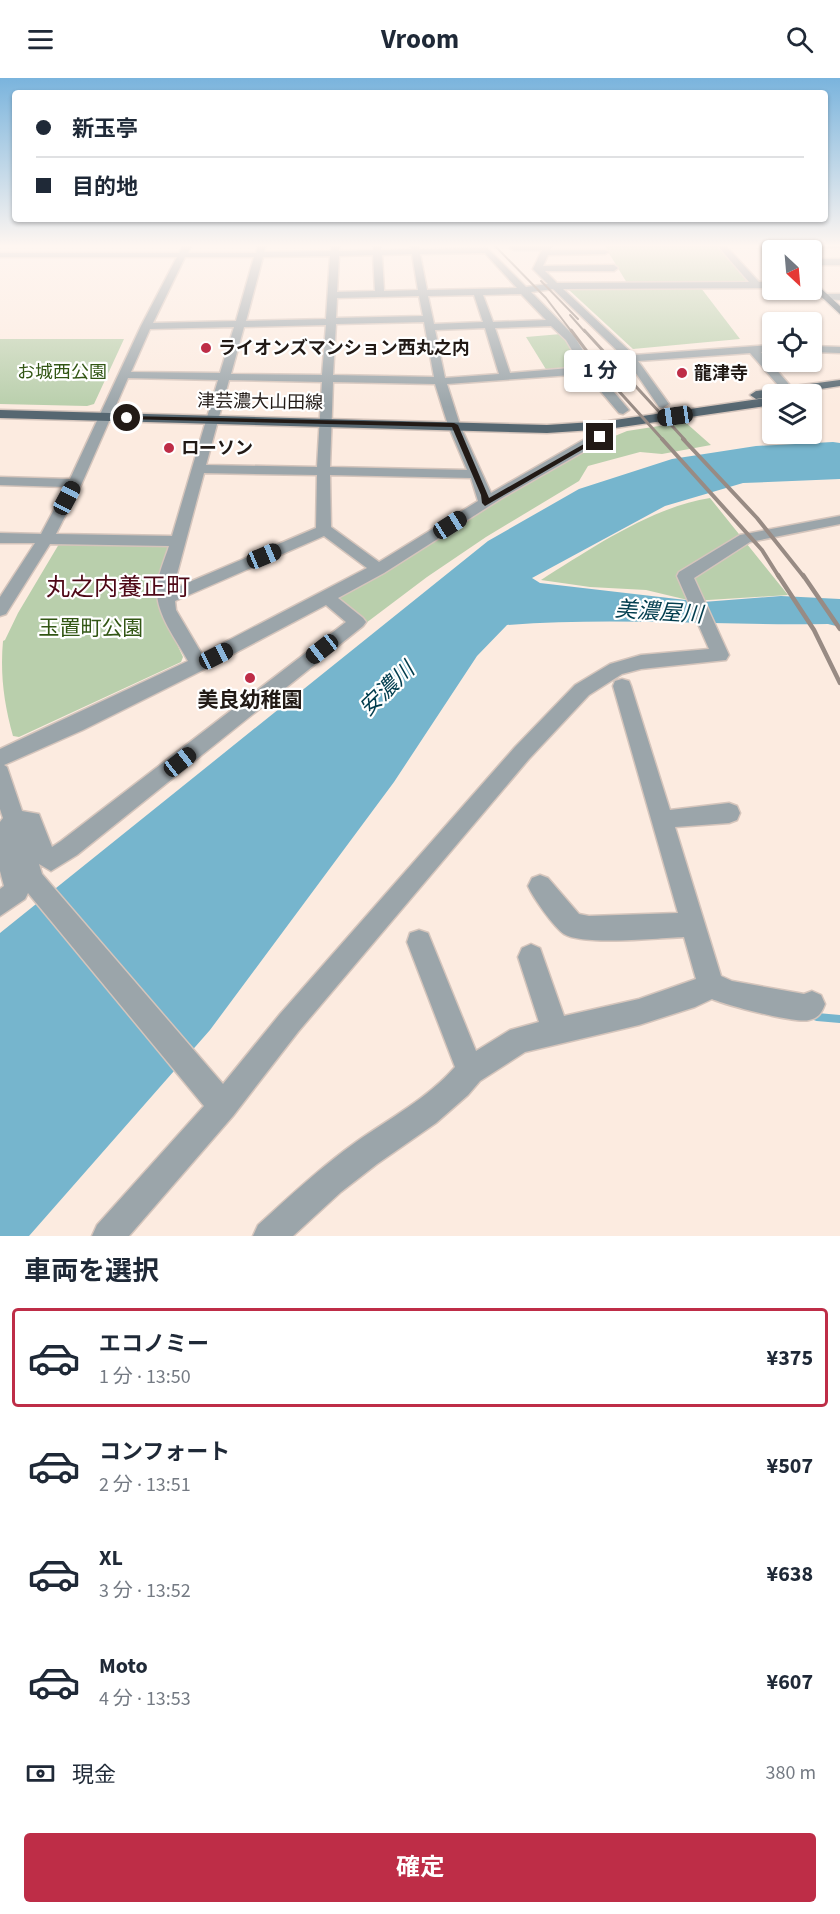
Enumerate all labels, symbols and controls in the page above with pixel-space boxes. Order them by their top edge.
text: Vroom [381,20,459,59]
icon: menu [24,23,57,56]
icon: search [783,23,816,56]
text: 新玉亭 [72,113,138,145]
text: 目的地 [72,171,138,203]
north arrow [762,240,822,300]
map controls [762,240,822,444]
button: locate [762,312,822,372]
place label: ライオンズマンション西丸之内 [218,336,470,361]
marker: ライオンズマンション西丸之内 [199,341,213,355]
callout: 1 分 [564,350,636,392]
text: 1 分 [583,357,617,385]
park label: お城西公園 [17,360,107,385]
place label: 龍津寺 [694,361,748,386]
marker: 龍津寺 [675,366,689,380]
button: layers [762,384,822,444]
street label: 津芸濃大山田線 [197,388,323,416]
route start [113,404,140,431]
car [656,405,694,427]
route end [586,423,613,450]
place label: ローソン [181,436,253,461]
marker: ローソン [162,441,176,455]
car [51,478,83,518]
car [430,508,470,542]
car [244,541,284,571]
district label: 丸之内養正町 [46,570,190,605]
water label: 美濃屋川 [614,593,706,631]
park label: 玉置町公園 [39,613,144,643]
car [302,631,342,667]
car [196,640,236,672]
water label: 安濃川 [352,653,423,723]
marker: 美良幼稚園 [243,671,257,685]
place label: 美良幼稚園 [198,685,303,715]
car [160,744,200,780]
text: 車両を選択 [24,1252,159,1291]
text: エコノミー [99,1328,209,1360]
icon: car [27,1331,81,1385]
text: ¥375 [767,1342,813,1374]
text: 1 分 · 13:50 [99,1363,191,1391]
text: コンフォート [99,1436,230,1468]
icon: car [27,1439,81,1493]
text: ¥507 [767,1450,813,1482]
text: 2 分 · 13:51 [99,1471,191,1499]
text: XL [99,1542,123,1574]
icon: car [27,1547,81,1601]
text: ¥638 [767,1558,813,1590]
text: 3 分 · 13:52 [99,1577,191,1605]
text: Moto [99,1650,148,1682]
icon: car [27,1655,81,1709]
text: ¥607 [767,1666,813,1698]
text: 4 分 · 13:53 [99,1685,191,1713]
icon: cash [24,1757,57,1790]
text: 現金 [72,1759,116,1791]
text: 380 m [766,1759,816,1787]
button: 確定 [24,1833,816,1902]

